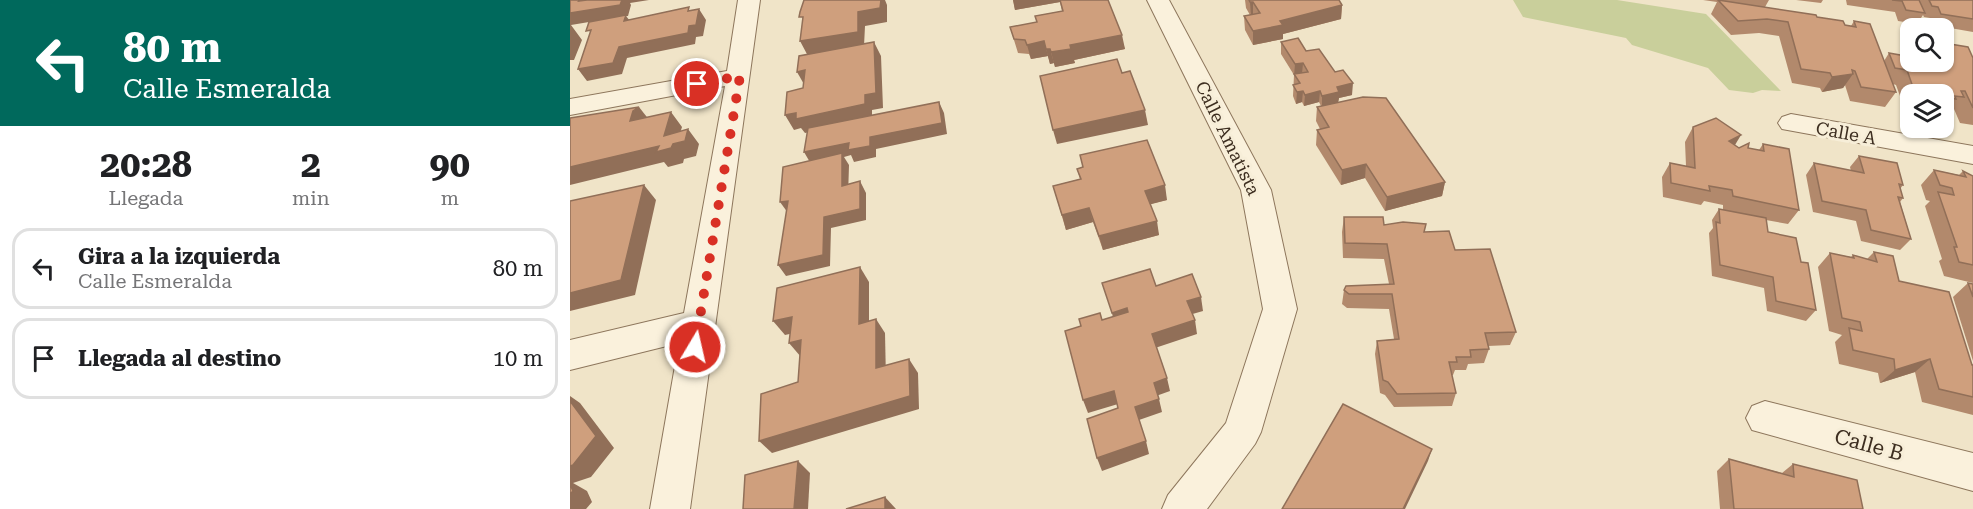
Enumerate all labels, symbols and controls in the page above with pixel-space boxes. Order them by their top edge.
map controls [1900,18,1954,138]
button: search [1900,18,1954,72]
text: 80 m [123,23,221,72]
icon: left [24,24,102,102]
pin [671,58,722,109]
icon: arrive [680,67,713,100]
text: Calle Esmeralda [123,73,331,105]
street label: Calle Amatista [1191,78,1265,199]
button: layers [1900,84,1954,138]
street label: Calle A [1814,117,1878,149]
text: 20:28 [100,144,192,186]
text: 2 [301,144,321,186]
text: 90 [430,144,470,186]
text: Llegada [109,186,183,210]
text: min [292,186,330,210]
text: m [441,186,459,210]
text: Gira a la izquierda [78,244,280,269]
icon: left [27,252,60,285]
text: 80 m [493,256,543,281]
text: Calle Esmeralda [78,269,232,293]
position arrow [663,315,727,379]
icon: arrive [27,342,60,375]
text: Llegada al destino [78,346,281,371]
text: 10 m [493,346,543,371]
street label: Calle B [1832,424,1906,466]

